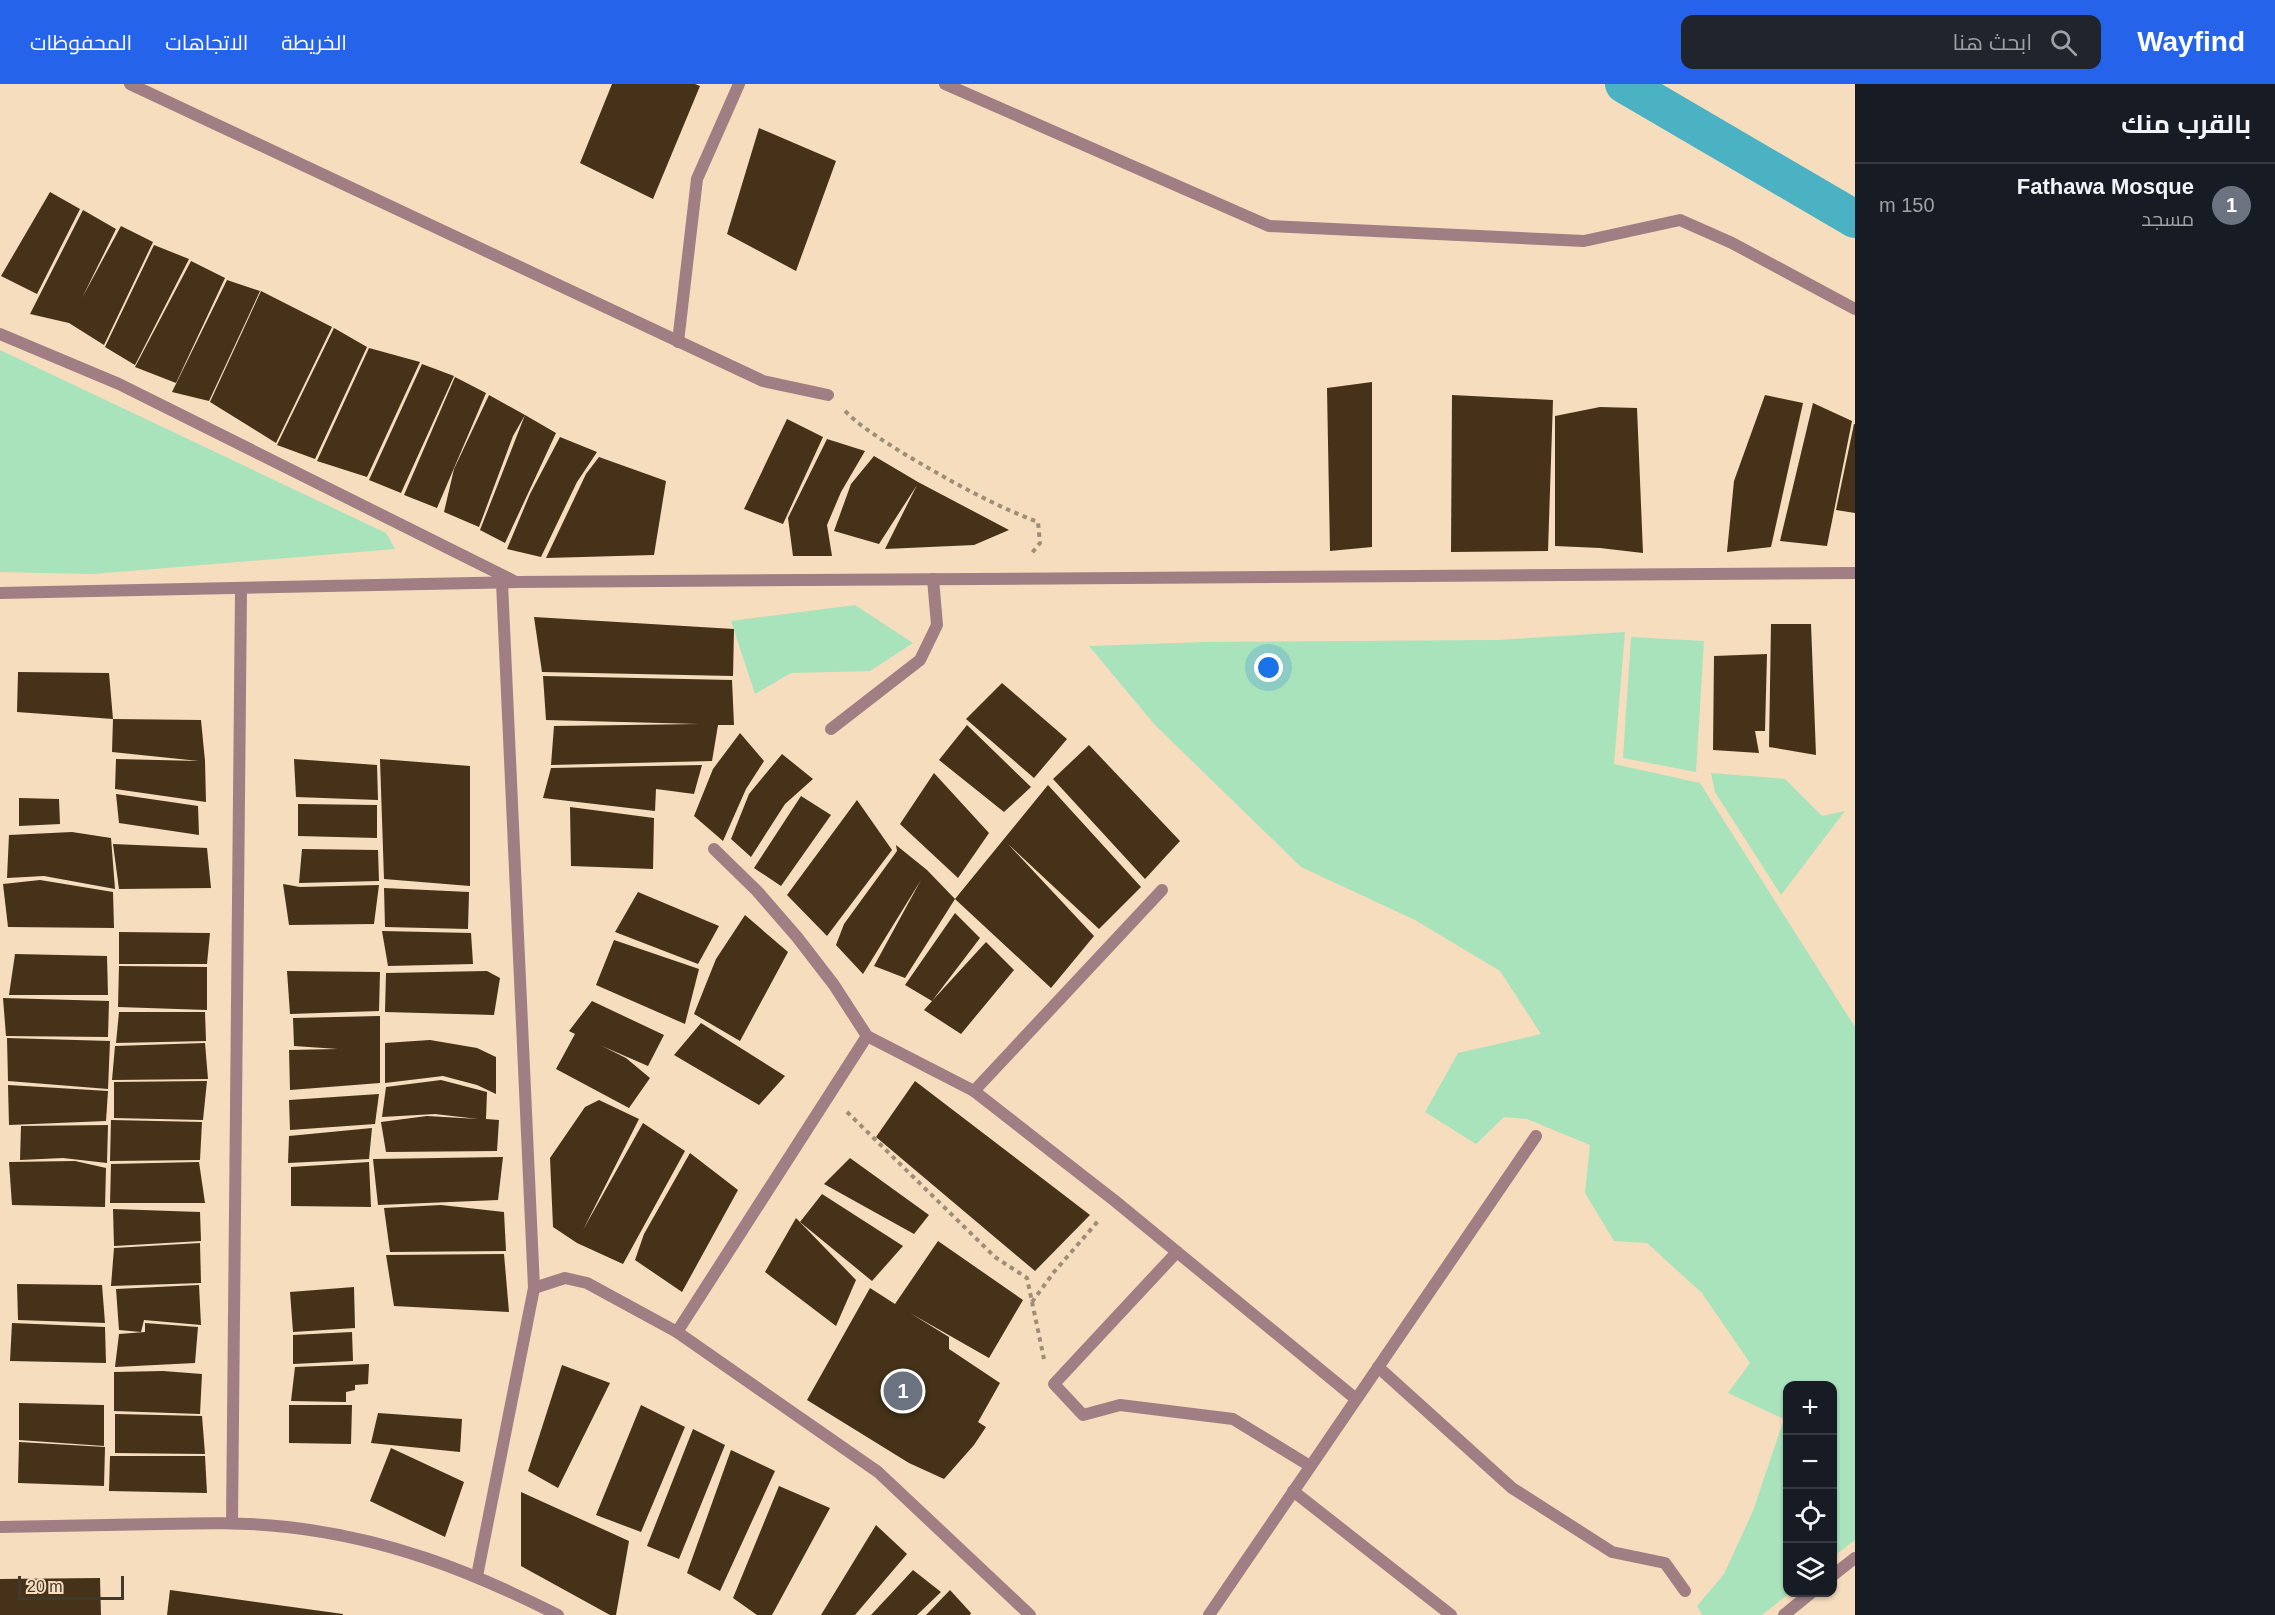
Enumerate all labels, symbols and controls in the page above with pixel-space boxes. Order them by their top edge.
search box [1681,15,2101,69]
icon: search [2047,26,2080,59]
text: Wayfind [2137,26,2245,57]
text: ابحث هنا [1953,30,2032,55]
text: المحفوظات [30,31,132,54]
text: الاتجاهات [165,31,248,54]
text: الخريطة [281,31,347,54]
text: بالقرب منك [2121,109,2251,139]
text: Fathawa Mosque [2017,174,2194,199]
text: 150 m [1879,194,1935,216]
text: 1 [2226,194,2237,216]
text: مسجد [2141,208,2194,230]
your location [1254,653,1283,682]
pin: 1 [884,1368,922,1414]
map controls [1783,1381,1837,1597]
button: + [1783,1381,1837,1435]
button: − [1783,1435,1837,1489]
button: locate [1783,1489,1837,1543]
button: layers [1783,1543,1837,1597]
scale bar [18,1573,124,1600]
text: 20 m [27,1578,63,1595]

